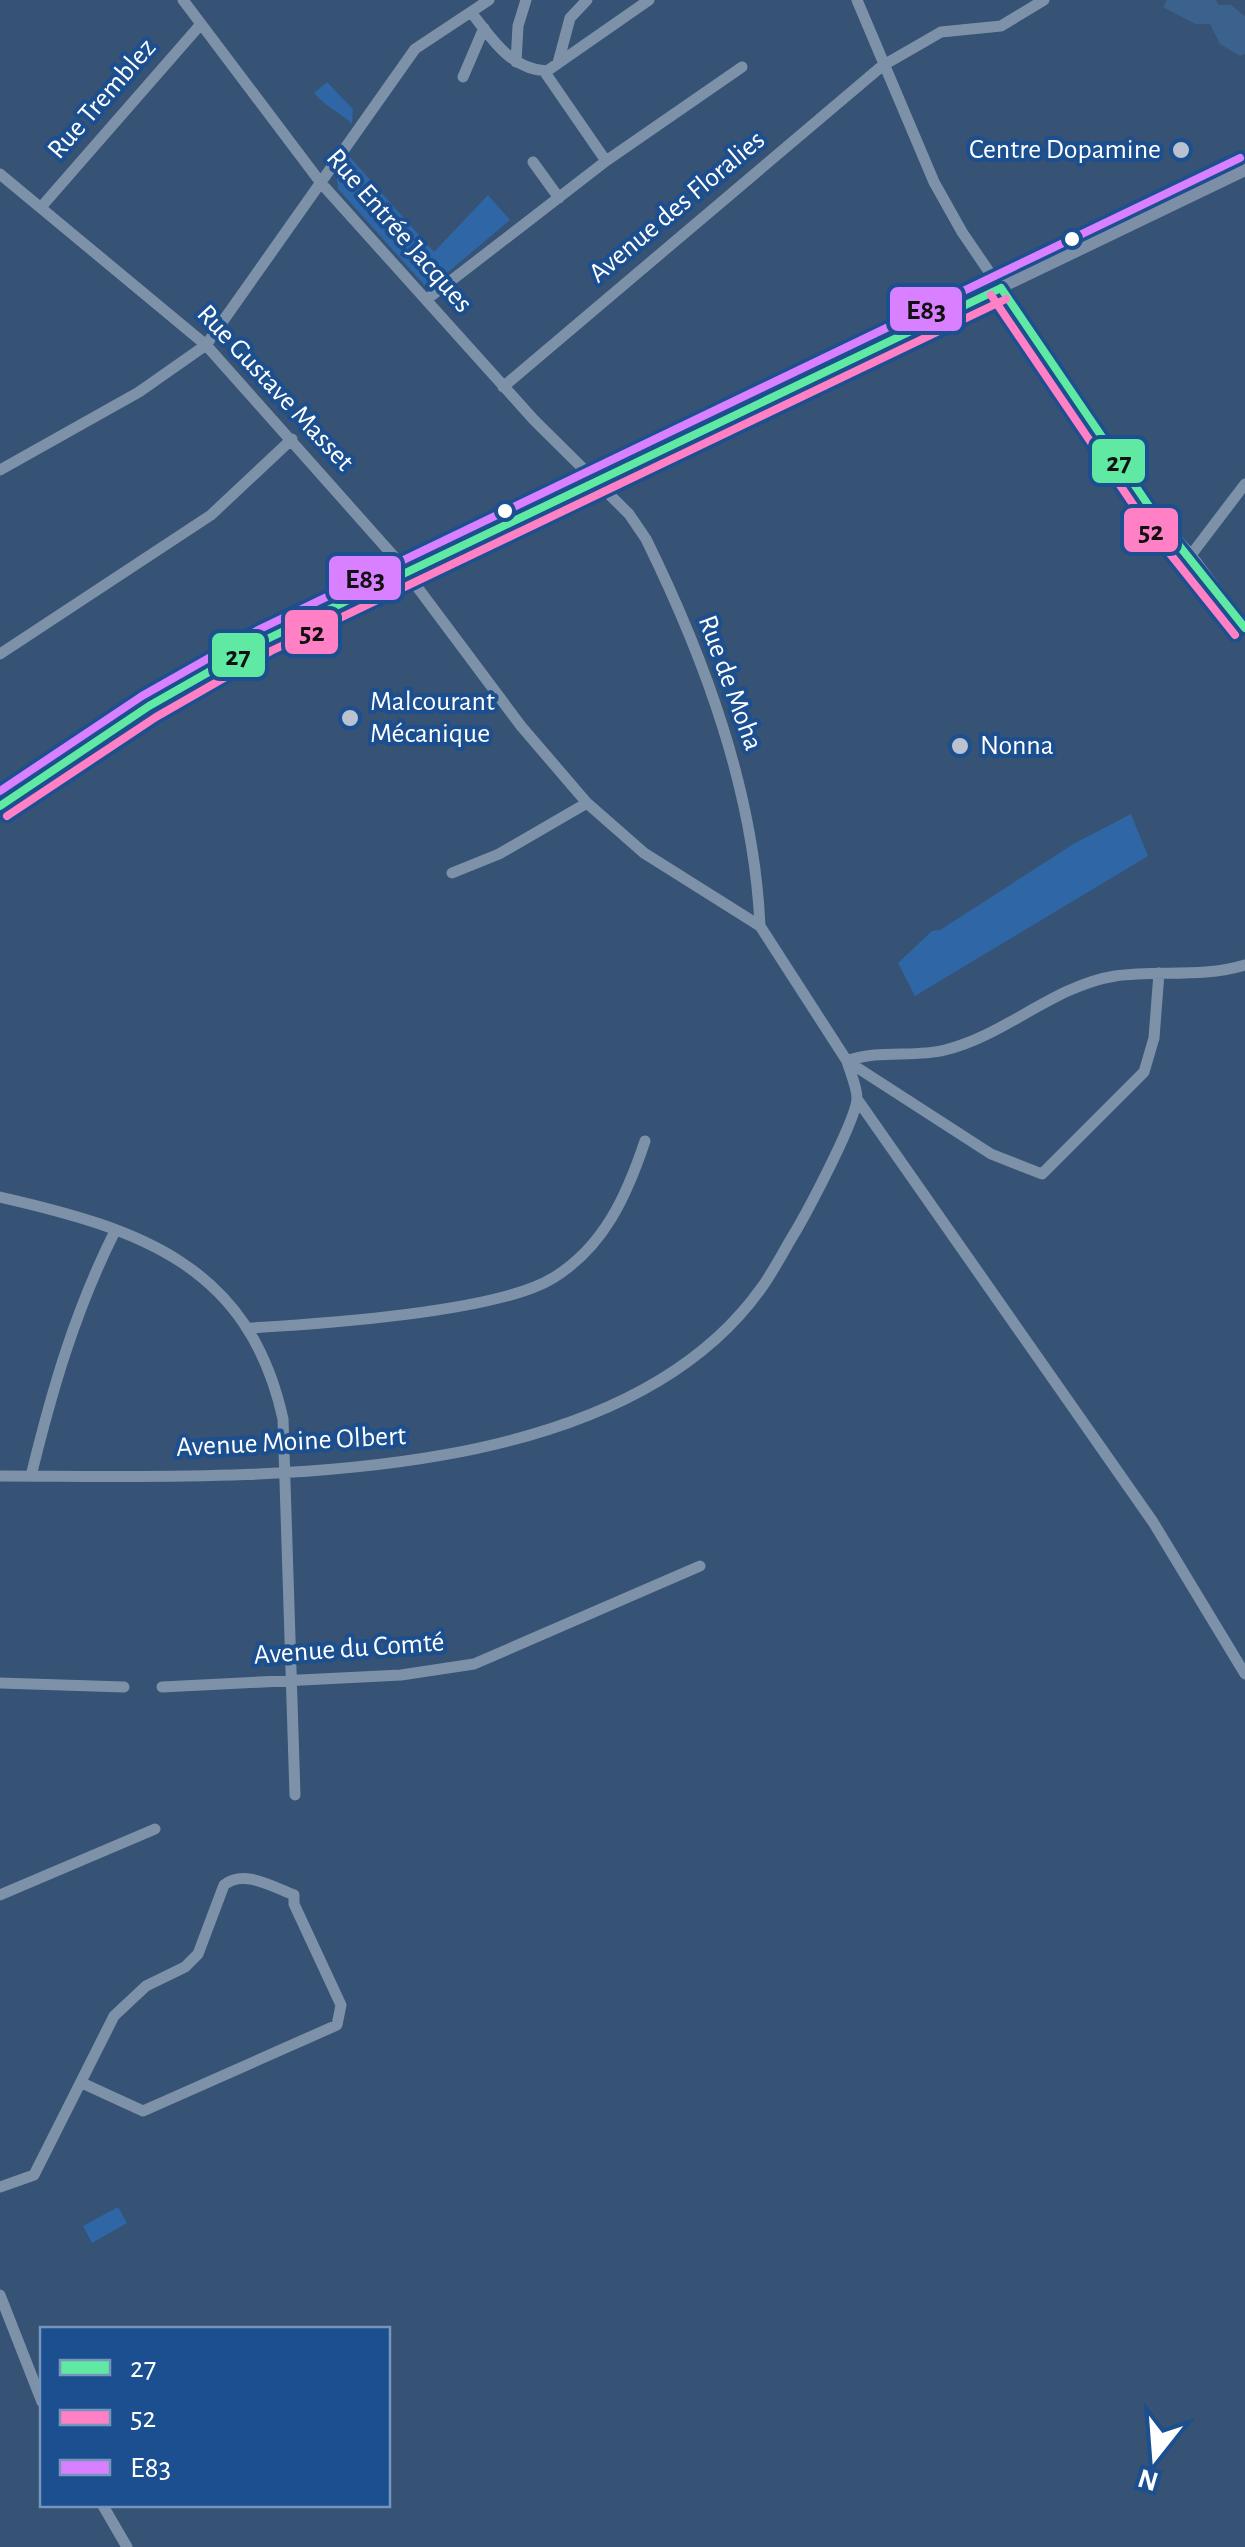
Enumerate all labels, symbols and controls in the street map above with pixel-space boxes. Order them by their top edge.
street label: Rue Tremblez [43,34,161,164]
street label: Avenue des Floralies [584,126,770,288]
place label: Centre Dopamine [969,136,1161,164]
marker: Centre Dopamine [1170,139,1192,161]
street label: Rue Entrée Jacques [321,144,477,318]
unlabelled marker [1062,229,1082,249]
line badge: E83 [888,285,964,333]
text: E83 [906,297,946,325]
street label: Rue Gustave Masset [191,300,359,476]
line badge: 27 [1090,437,1147,485]
text: 27 [1106,449,1132,477]
unlabelled marker [495,501,515,521]
line badge: 52 [1122,506,1180,554]
text: 52 [1138,518,1164,546]
line badge: E83 [327,554,403,602]
text: E83 [345,566,385,594]
line badge: 52 [283,608,340,656]
street label: Rue de Moha [693,612,767,754]
text: 52 [299,619,325,647]
line badge: 27 [210,631,267,679]
text: 27 [225,643,251,671]
place label: Malcourant Mécanique [370,688,495,748]
marker: Malcourant Mécanique [339,707,361,729]
place label: Nonna [980,732,1054,760]
marker: Nonna [949,735,971,757]
street label: Avenue Moine Olbert [175,1422,407,1462]
street label: Avenue du Comté [253,1628,445,1670]
legend [40,2327,390,2507]
text: 27 [130,2353,156,2383]
text: 52 [130,2403,156,2433]
north arrow [1105,2407,1205,2507]
text: E83 [130,2453,171,2483]
text: N [1135,2463,1162,2495]

